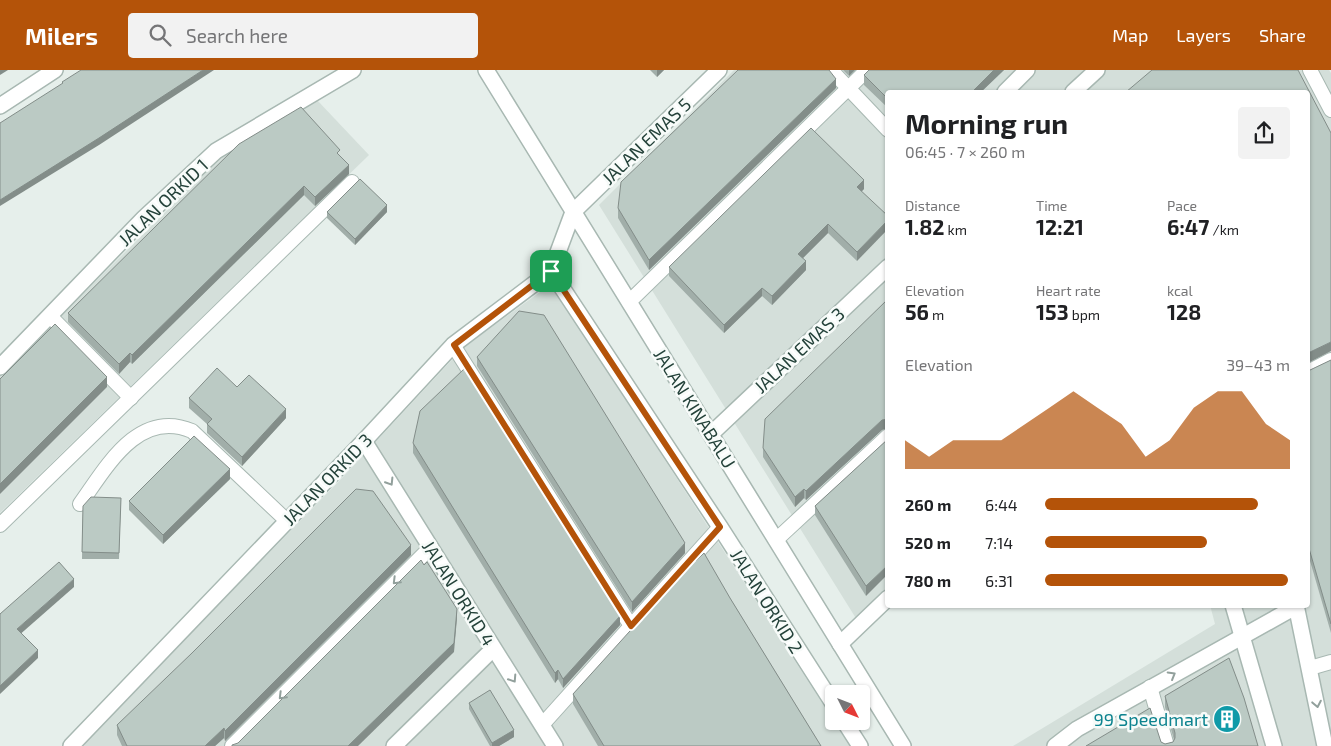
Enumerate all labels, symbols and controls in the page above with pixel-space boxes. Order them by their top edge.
search box [128,13,478,58]
text: Milers [25,21,98,50]
icon: search [146,21,174,49]
text: Search here [186,24,288,47]
text: Map [1112,24,1148,46]
text: Layers [1176,24,1231,46]
text: Share [1259,24,1306,46]
street label: JALAN EMAS 5 [597,93,695,189]
text: Morning run [905,106,1068,140]
button: share [1238,107,1290,159]
text: 06:45 · 7 × 260 m [905,142,1025,161]
street label: JALAN ORKID 1 [114,154,212,250]
text: Distance [905,197,960,214]
text: Time [1036,197,1067,214]
text: Pace [1167,197,1197,214]
text: 1.82 [905,214,944,239]
text: 12:21 [1036,214,1084,239]
text: 6:47 [1167,214,1209,239]
text: km [944,221,967,238]
text: /km [1209,221,1239,238]
pin [530,250,572,292]
icon: arrive [537,257,565,285]
text: Elevation [905,282,964,299]
text: Heart rate [1036,282,1101,299]
text: kcal [1167,282,1193,299]
text: 56 [905,299,929,324]
text: 153 [1036,299,1069,324]
text: 128 [1167,299,1201,324]
street label: JALAN EMAS 3 [749,303,849,397]
text: m [929,306,944,323]
text: bpm [1069,306,1100,323]
street label: JALAN KINABALU [649,344,741,472]
text: Elevation [905,355,973,374]
text: 39–43 m [1226,355,1290,374]
street label: JALAN ORKID 3 [278,429,376,529]
one-way arrow [384,476,394,485]
text: 260 m [905,495,951,514]
text: 6:44 [985,495,1018,514]
text: 520 m [905,533,951,552]
text: 7:14 [985,533,1013,552]
street label: JALAN ORKID 4 [418,536,500,650]
street label: JALAN ORKID 2 [726,545,808,657]
text: 780 m [905,571,951,590]
text: 6:31 [985,571,1013,590]
one-way arrow [393,575,402,584]
one-way arrow [1166,671,1175,681]
one-way arrow [507,674,516,683]
north arrow [825,685,870,730]
map controls [825,685,870,730]
one-way arrow [279,690,288,699]
one-way arrow [1312,700,1322,708]
building icon: 99 Speedmart [1212,704,1242,734]
place label: 99 Speedmart [1093,708,1208,730]

